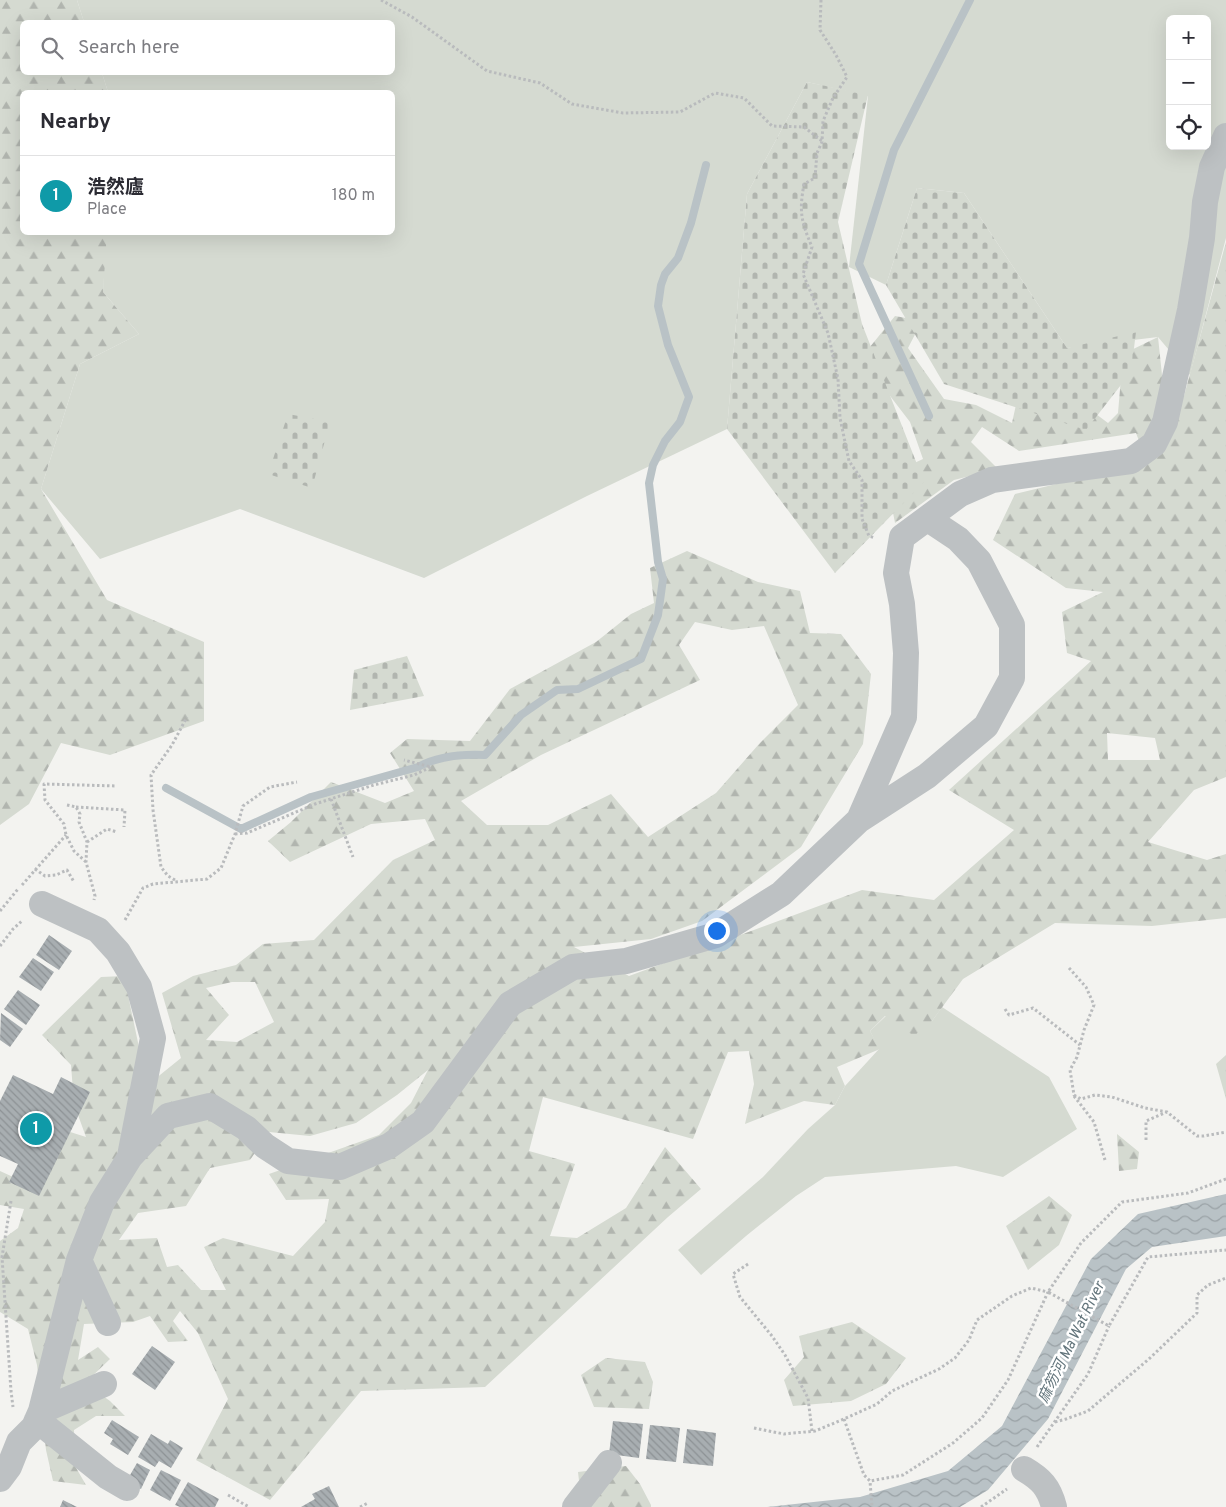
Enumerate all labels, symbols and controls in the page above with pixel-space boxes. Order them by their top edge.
map controls [1166,15,1211,150]
button: + [1166,15,1211,60]
search box [20,20,395,75]
icon: search [38,34,66,62]
text: Search here [78,36,180,60]
button: − [1166,60,1211,105]
button: locate [1166,105,1211,150]
text: Nearby [40,109,111,136]
text: 浩然廬 [87,176,144,200]
text: 1 [53,186,59,206]
text: 180 m [332,186,375,206]
text: Place [87,200,127,220]
your location [704,918,730,944]
pin: 1 [20,1110,52,1148]
water label: 麻笏河 Ma Wat River [1035,1278,1110,1406]

